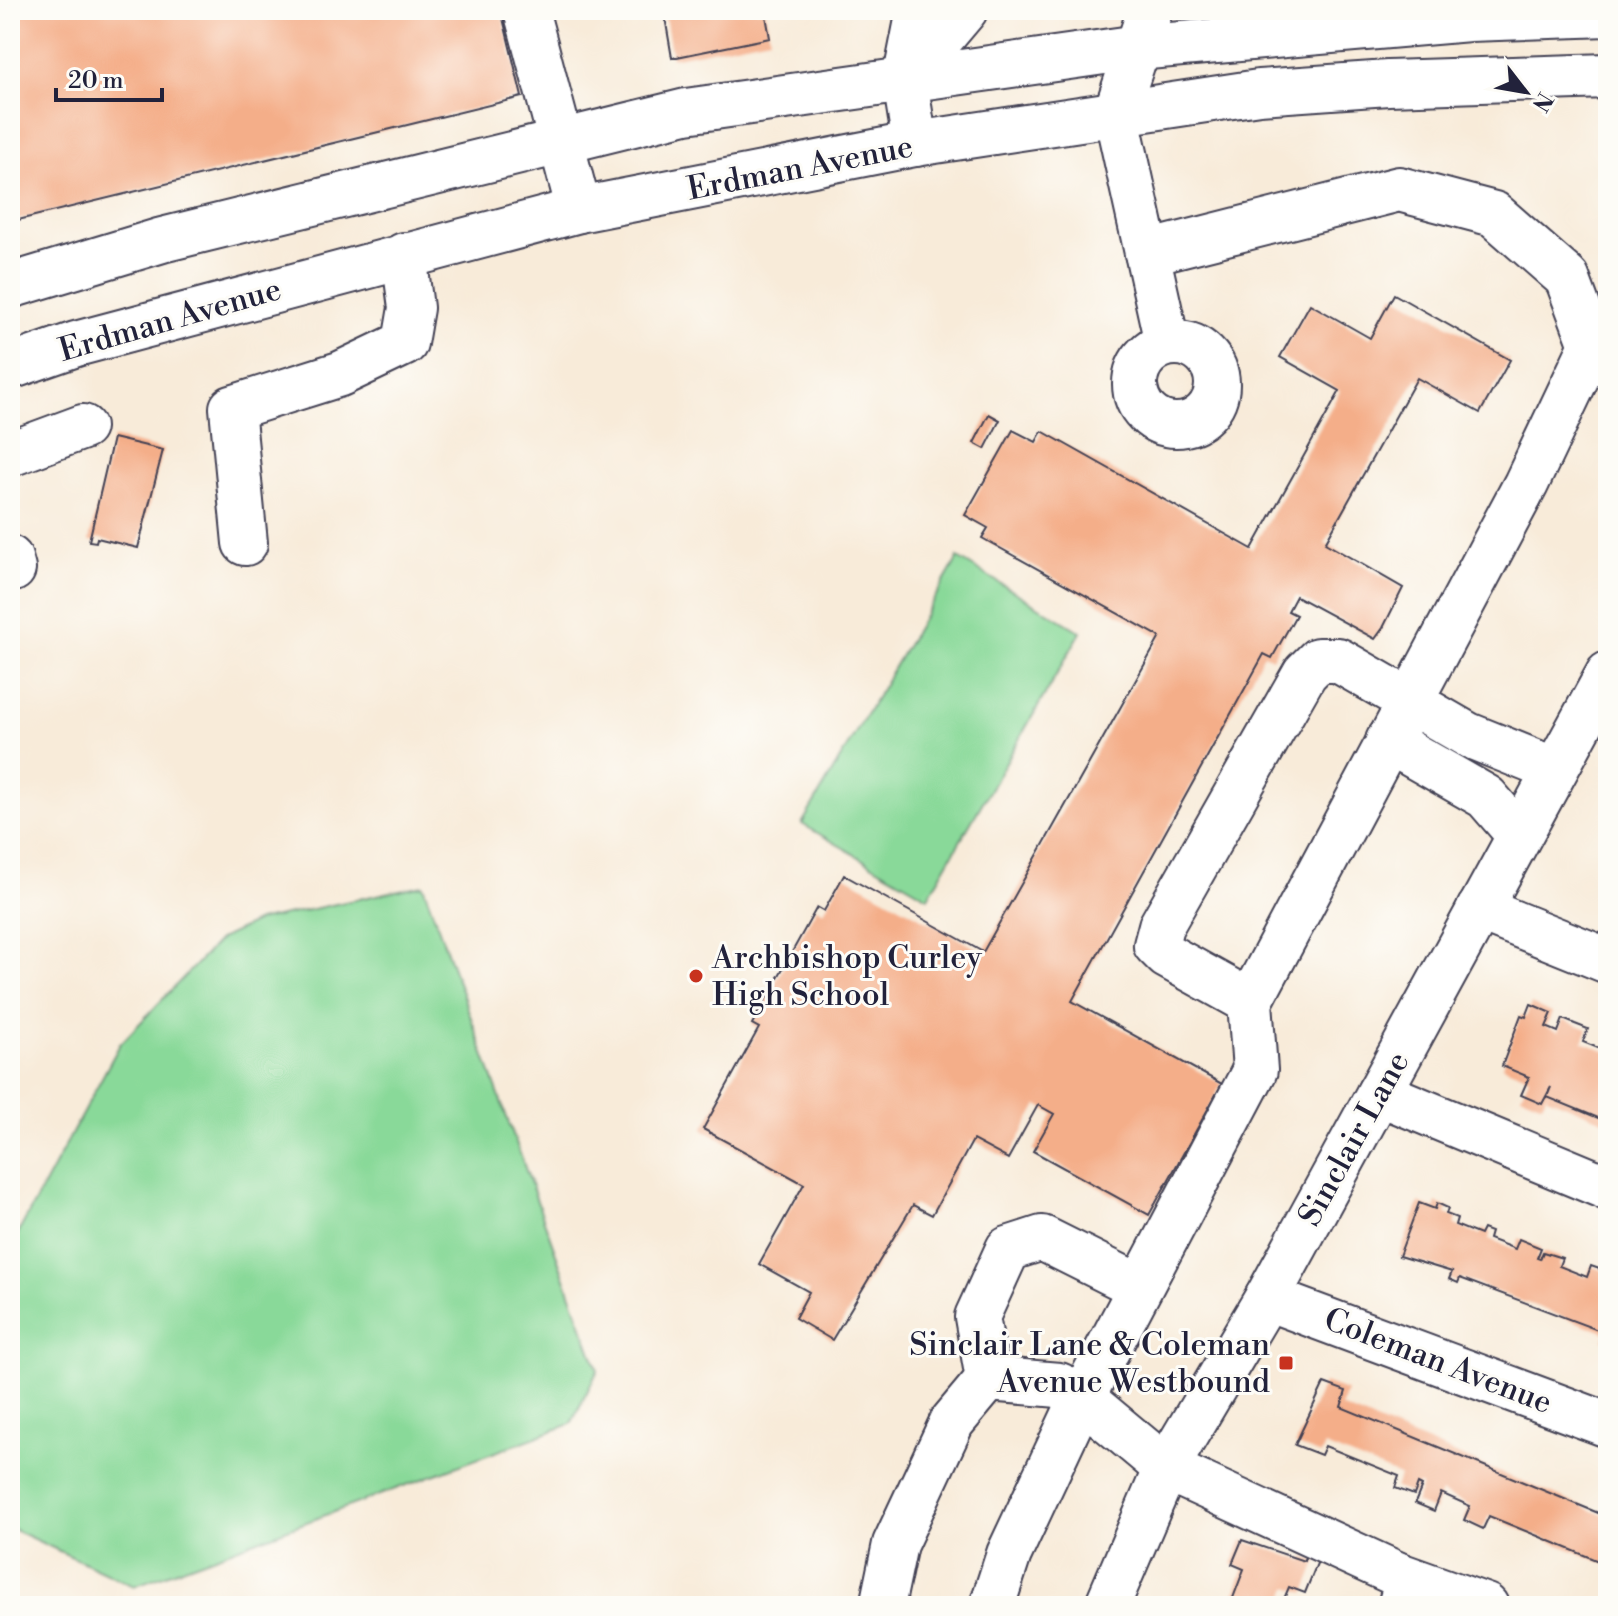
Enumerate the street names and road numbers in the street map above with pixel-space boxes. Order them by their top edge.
street label: Erdman Avenue [684,126,916,210]
street label: Erdman Avenue [54,269,286,371]
street label: Sinclair Lane [1290,1045,1418,1233]
street label: Coleman Avenue [1318,1299,1558,1423]

